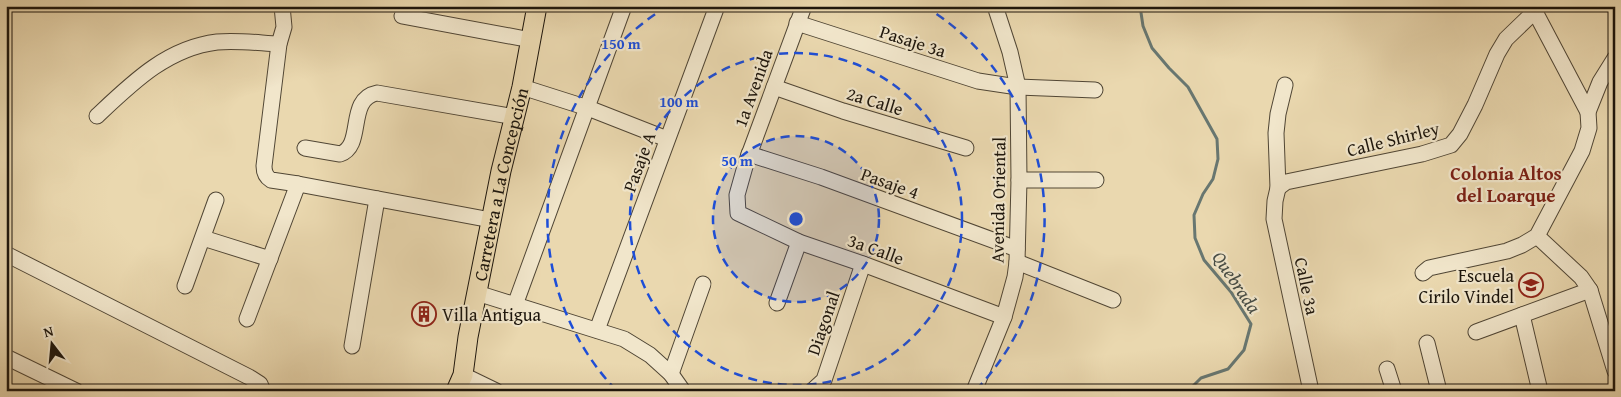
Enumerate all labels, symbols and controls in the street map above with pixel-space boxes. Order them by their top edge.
street label: Pasaje 3a [876,18,950,65]
text: 150 m [601,33,641,54]
street label: 1a Avenida [726,45,780,131]
street label: 2a Calle [843,80,907,122]
street label: Carretera a La Concepción [466,85,535,283]
text: 100 m [659,91,699,112]
street label: Calle Shirley [1344,114,1442,164]
street label: Pasaje A [616,128,662,196]
street label: Avenida Oriental [983,137,1013,263]
text: 50 m [721,150,753,171]
district label: Colonia Altos del Loarque [1450,159,1562,209]
street label: Pasaje 4 [857,160,923,206]
centre of rings [787,210,805,228]
street label: 3a Calle [844,226,908,272]
water label: Quebrada [1206,245,1268,319]
street label: Calle 3a [1288,255,1326,318]
place label: Escuela Cirilo Vindel [1418,262,1514,310]
school or university icon: Escuela Cirilo Vindel [1518,272,1544,298]
street label: Diagonal [799,287,847,359]
building icon: Villa Antigua [411,301,437,327]
place label: Villa Antigua [442,301,542,328]
north arrow [28,320,78,370]
text: N [41,320,56,342]

